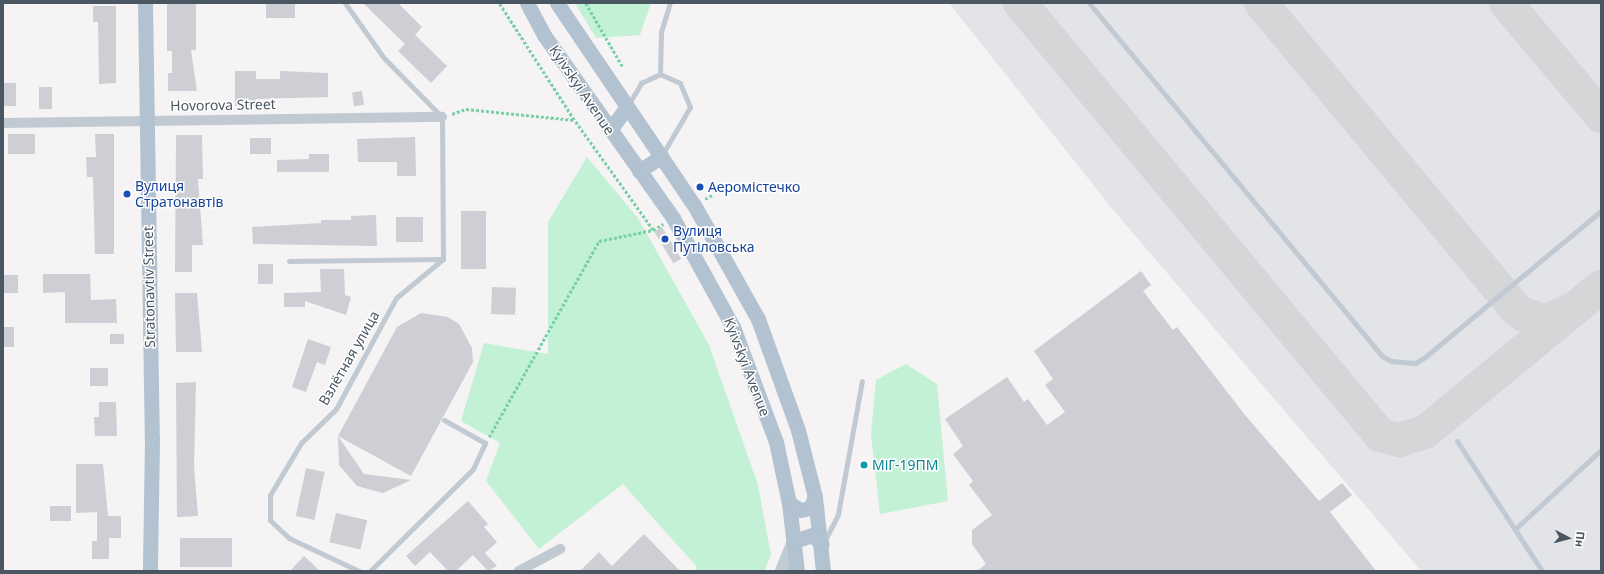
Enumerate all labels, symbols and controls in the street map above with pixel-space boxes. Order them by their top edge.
street label: Kyivskyi Avenue [546,42,618,138]
street label: Hovorova Street [170,96,276,114]
place label: Вулиця Стратонавтів [135,178,223,210]
place label: Аеромістечко [708,179,800,195]
marker: Аеромістечко [695,182,705,192]
marker: Вулиця Стратонавтів [122,189,132,199]
place label: Вулиця Путіловська [673,223,754,256]
street label: Stratonavtiv Street [140,226,158,348]
marker: Вулиця Путіловська [660,234,670,244]
street label: Взлётная улица [315,308,383,408]
street label: Kyivskyi Avenue [720,315,774,419]
place label: МіГ-19ПМ [872,457,938,473]
marker: МіГ-19ПМ [859,460,869,470]
north arrow [1548,518,1588,558]
text: Пн [1572,531,1589,548]

